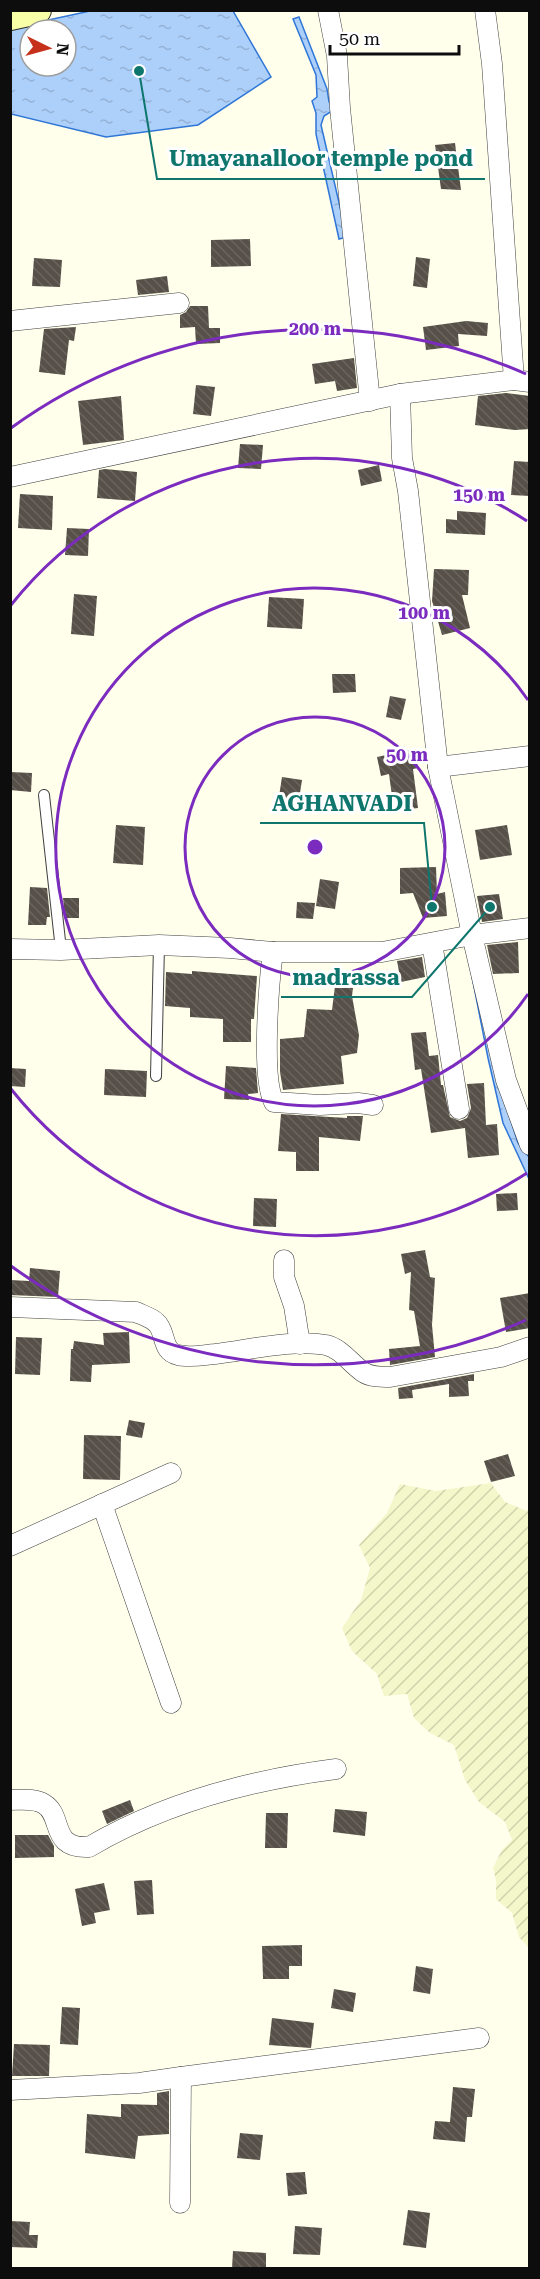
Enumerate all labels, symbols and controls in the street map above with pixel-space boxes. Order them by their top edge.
north arrow [18,18,78,78]
scale bar [330,18,459,56]
text: 50 m [339,28,380,49]
text: N [52,42,72,56]
callout: Umayanalloor temple pond [157,139,485,179]
text: Umayanalloor temple pond [169,146,473,171]
text: 200 m [289,318,342,339]
text: 150 m [453,484,506,505]
text: 100 m [398,602,451,623]
text: 50 m [386,744,429,765]
callout: AGHANVADI [260,783,424,823]
text: AGHANVADI [272,791,412,816]
centre of rings [305,837,325,857]
callout: madrassa [281,957,412,997]
text: madrassa [292,965,400,990]

